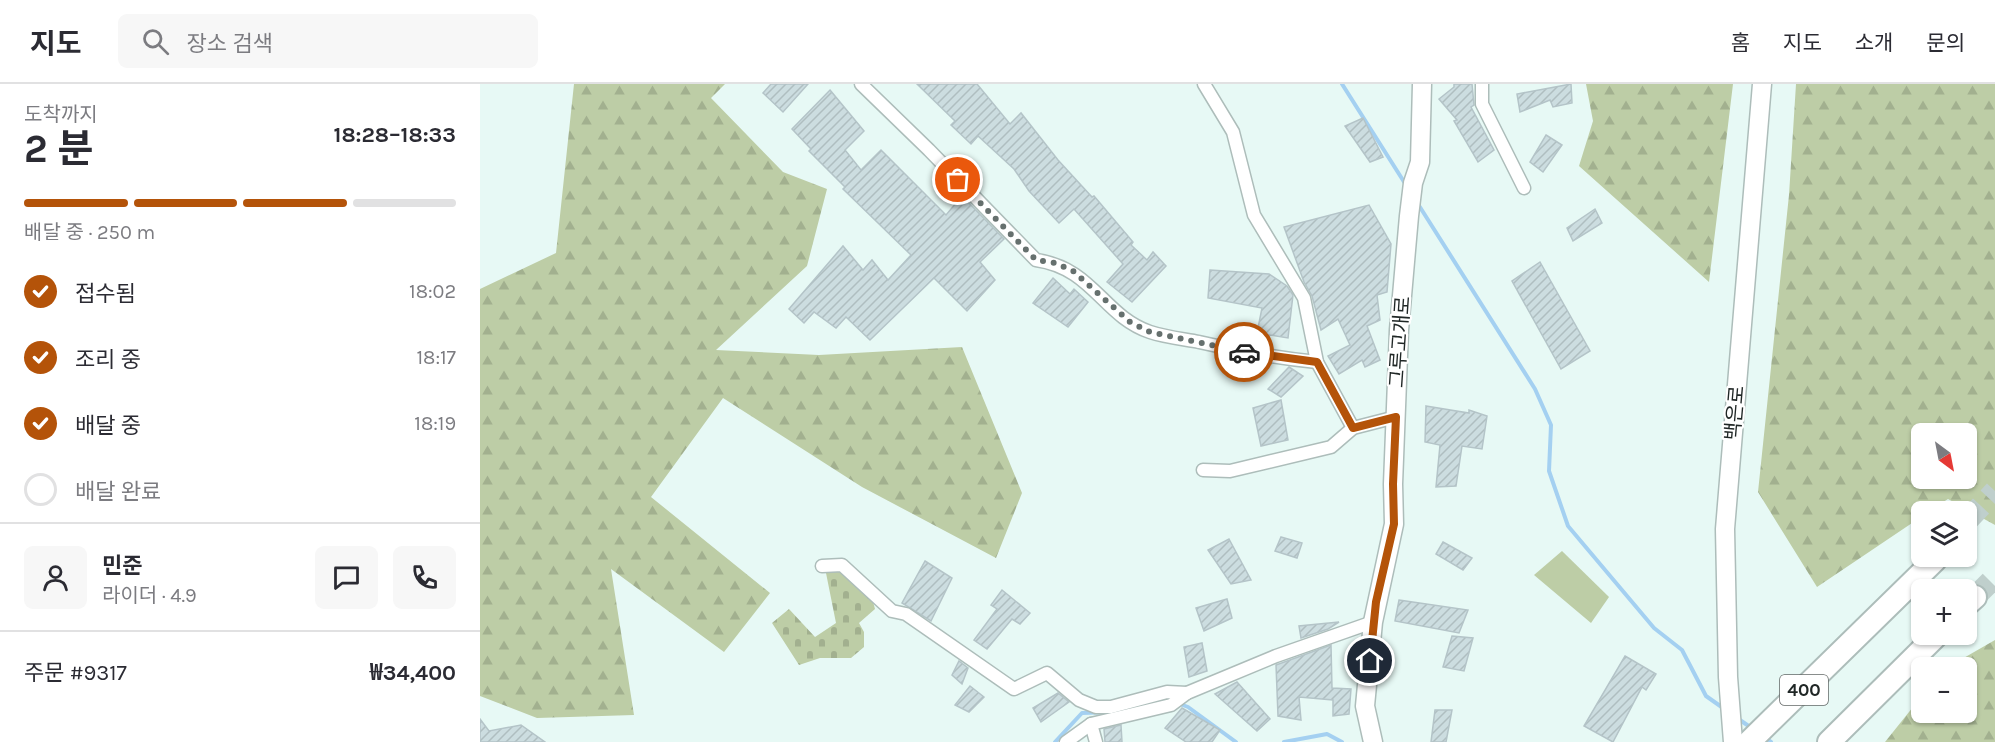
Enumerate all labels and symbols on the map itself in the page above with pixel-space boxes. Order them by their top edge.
pin [932,154,983,205]
street label: 그루고개로 [1385,295,1415,389]
courier [1214,322,1274,382]
street label: 백은로 [1721,385,1749,441]
north arrow [1911,423,1977,489]
pin [1344,635,1395,686]
road number: 400 [1780,675,1828,705]

